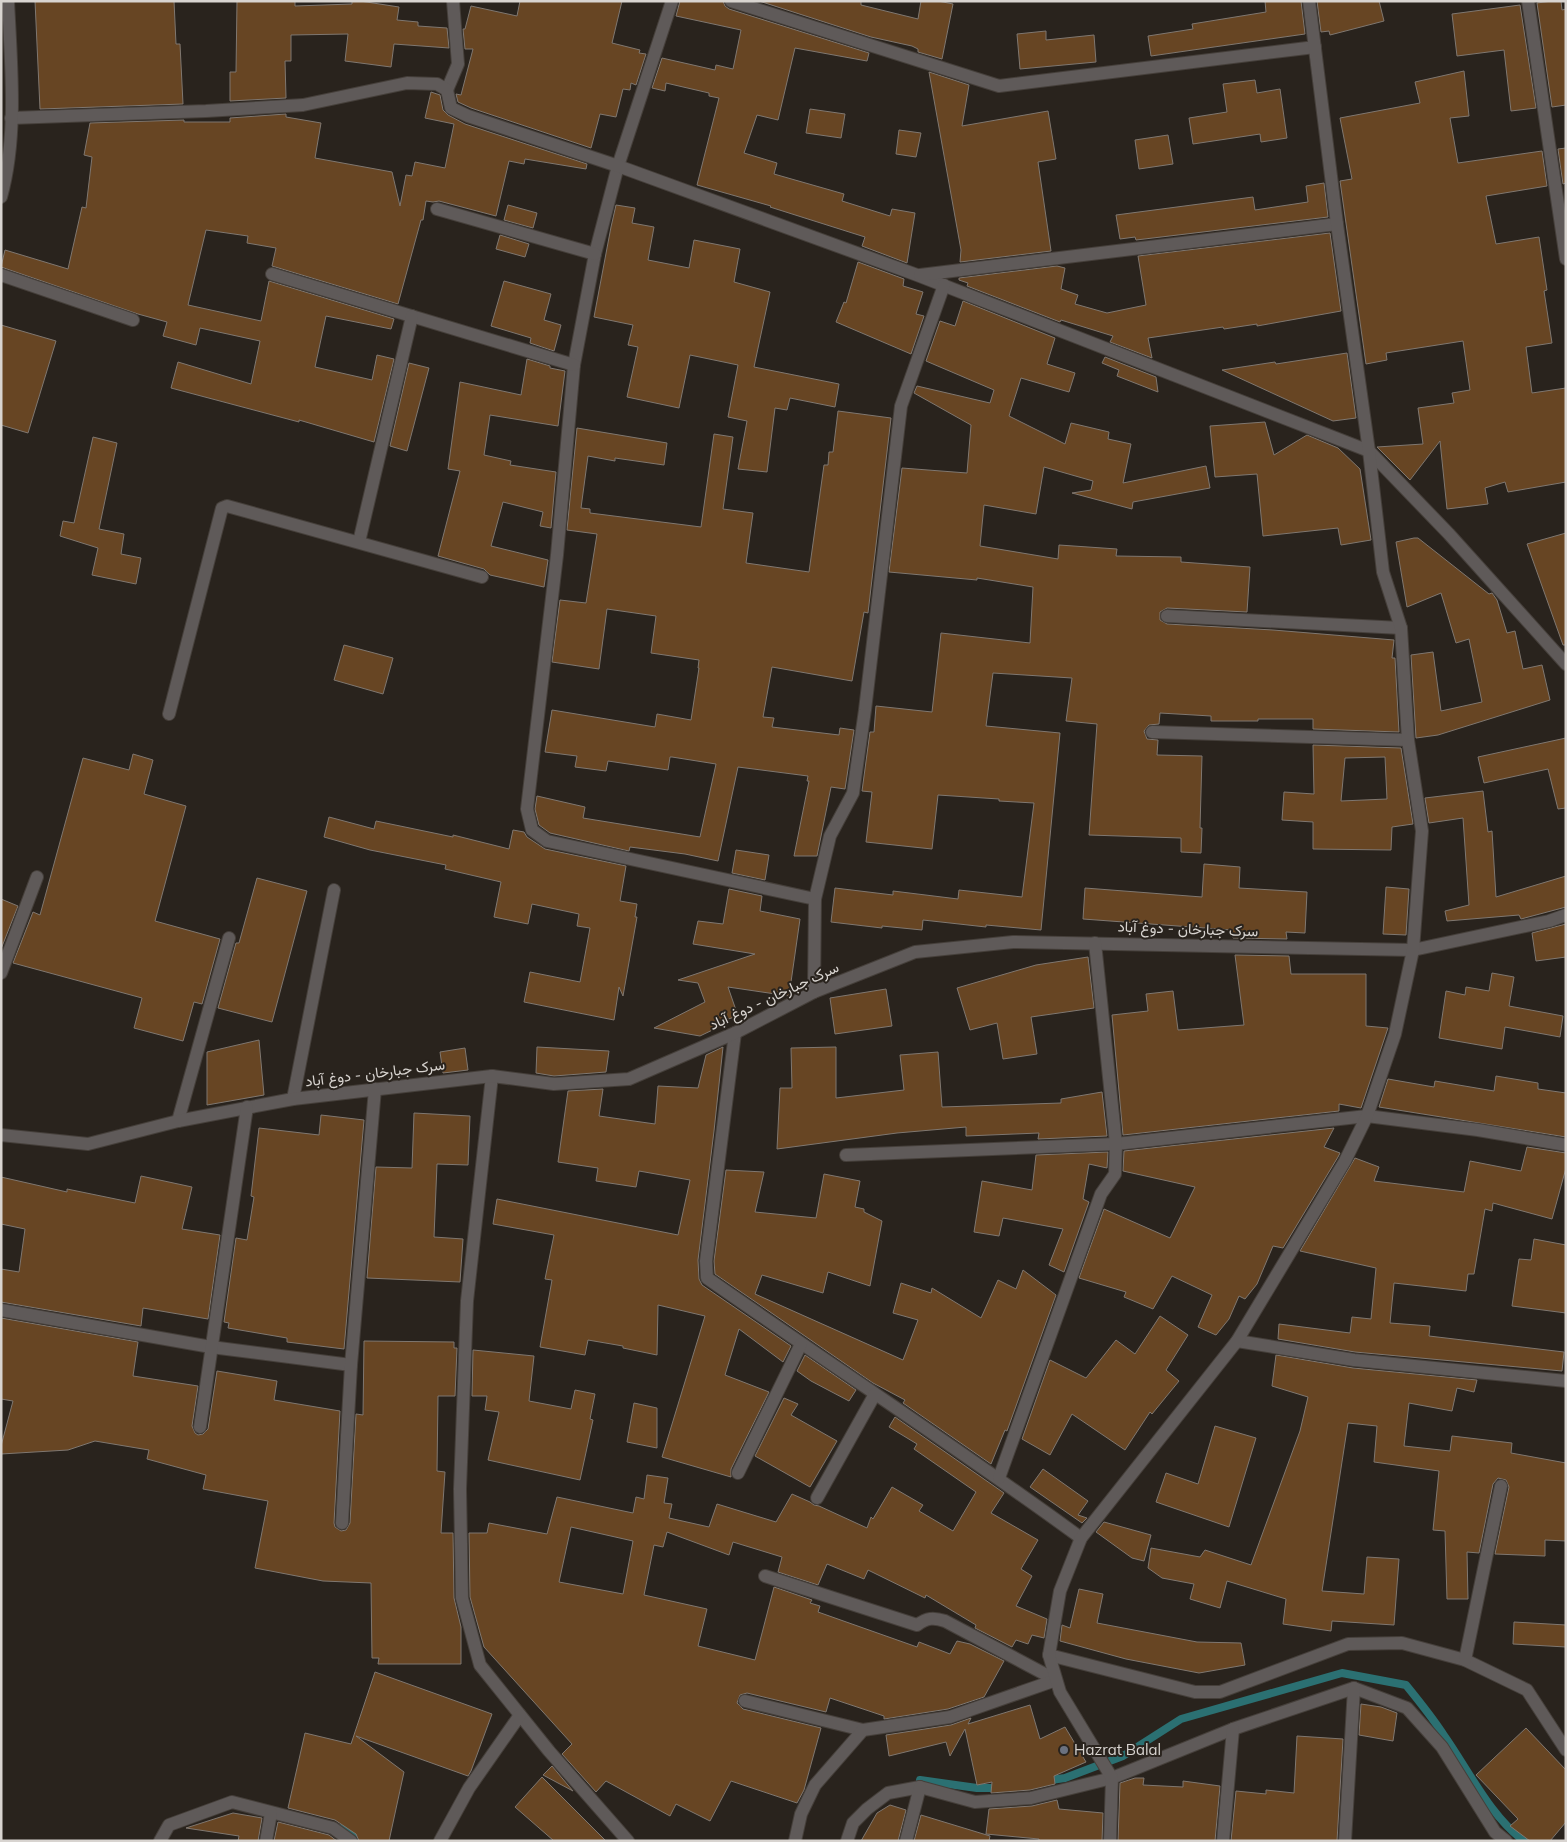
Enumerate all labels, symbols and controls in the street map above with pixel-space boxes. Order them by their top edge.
street label: سرک جبارخان - دوغ آباد [1117,917,1259,942]
street label: سرک جبارخان - دوغ آباد [706,957,843,1036]
street label: سرک جبارخان - دوغ آباد [304,1054,446,1093]
place label: Hazrat Balal [1074,1740,1161,1759]
marker: Hazrat Balal [1058,1744,1070,1756]

